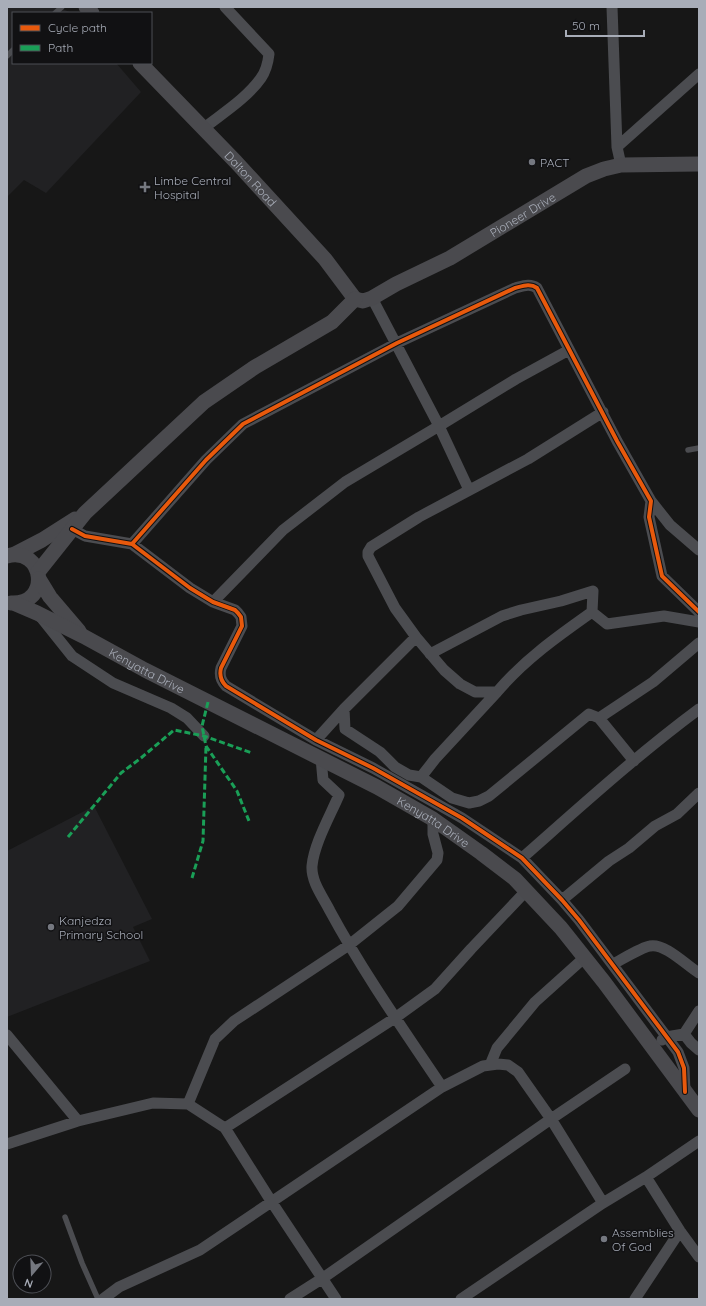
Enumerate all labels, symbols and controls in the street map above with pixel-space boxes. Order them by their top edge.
legend [12,12,152,64]
scale bar [566,12,644,38]
text: 50 m [572,18,600,33]
text: Cycle path [48,20,107,35]
text: Path [48,40,73,55]
street label: Dalton Road [222,148,280,209]
place label: PACT [540,155,569,170]
marker: PACT [527,157,537,167]
place label: Limbe Central Hospital [154,173,231,202]
marker: Limbe Central Hospital [139,181,151,193]
street label: Pioneer Drive [487,189,558,240]
street label: Kenyatta Drive [107,644,188,696]
street label: Kenyatta Drive [395,793,473,850]
place label: Kanjedza Primary School [59,913,143,942]
marker: Kanjedza Primary School [46,922,56,932]
place label: Assemblies Of God [612,1225,674,1254]
marker: Assemblies Of God [599,1234,609,1244]
north arrow [12,1254,52,1294]
text: N [23,1276,35,1291]

